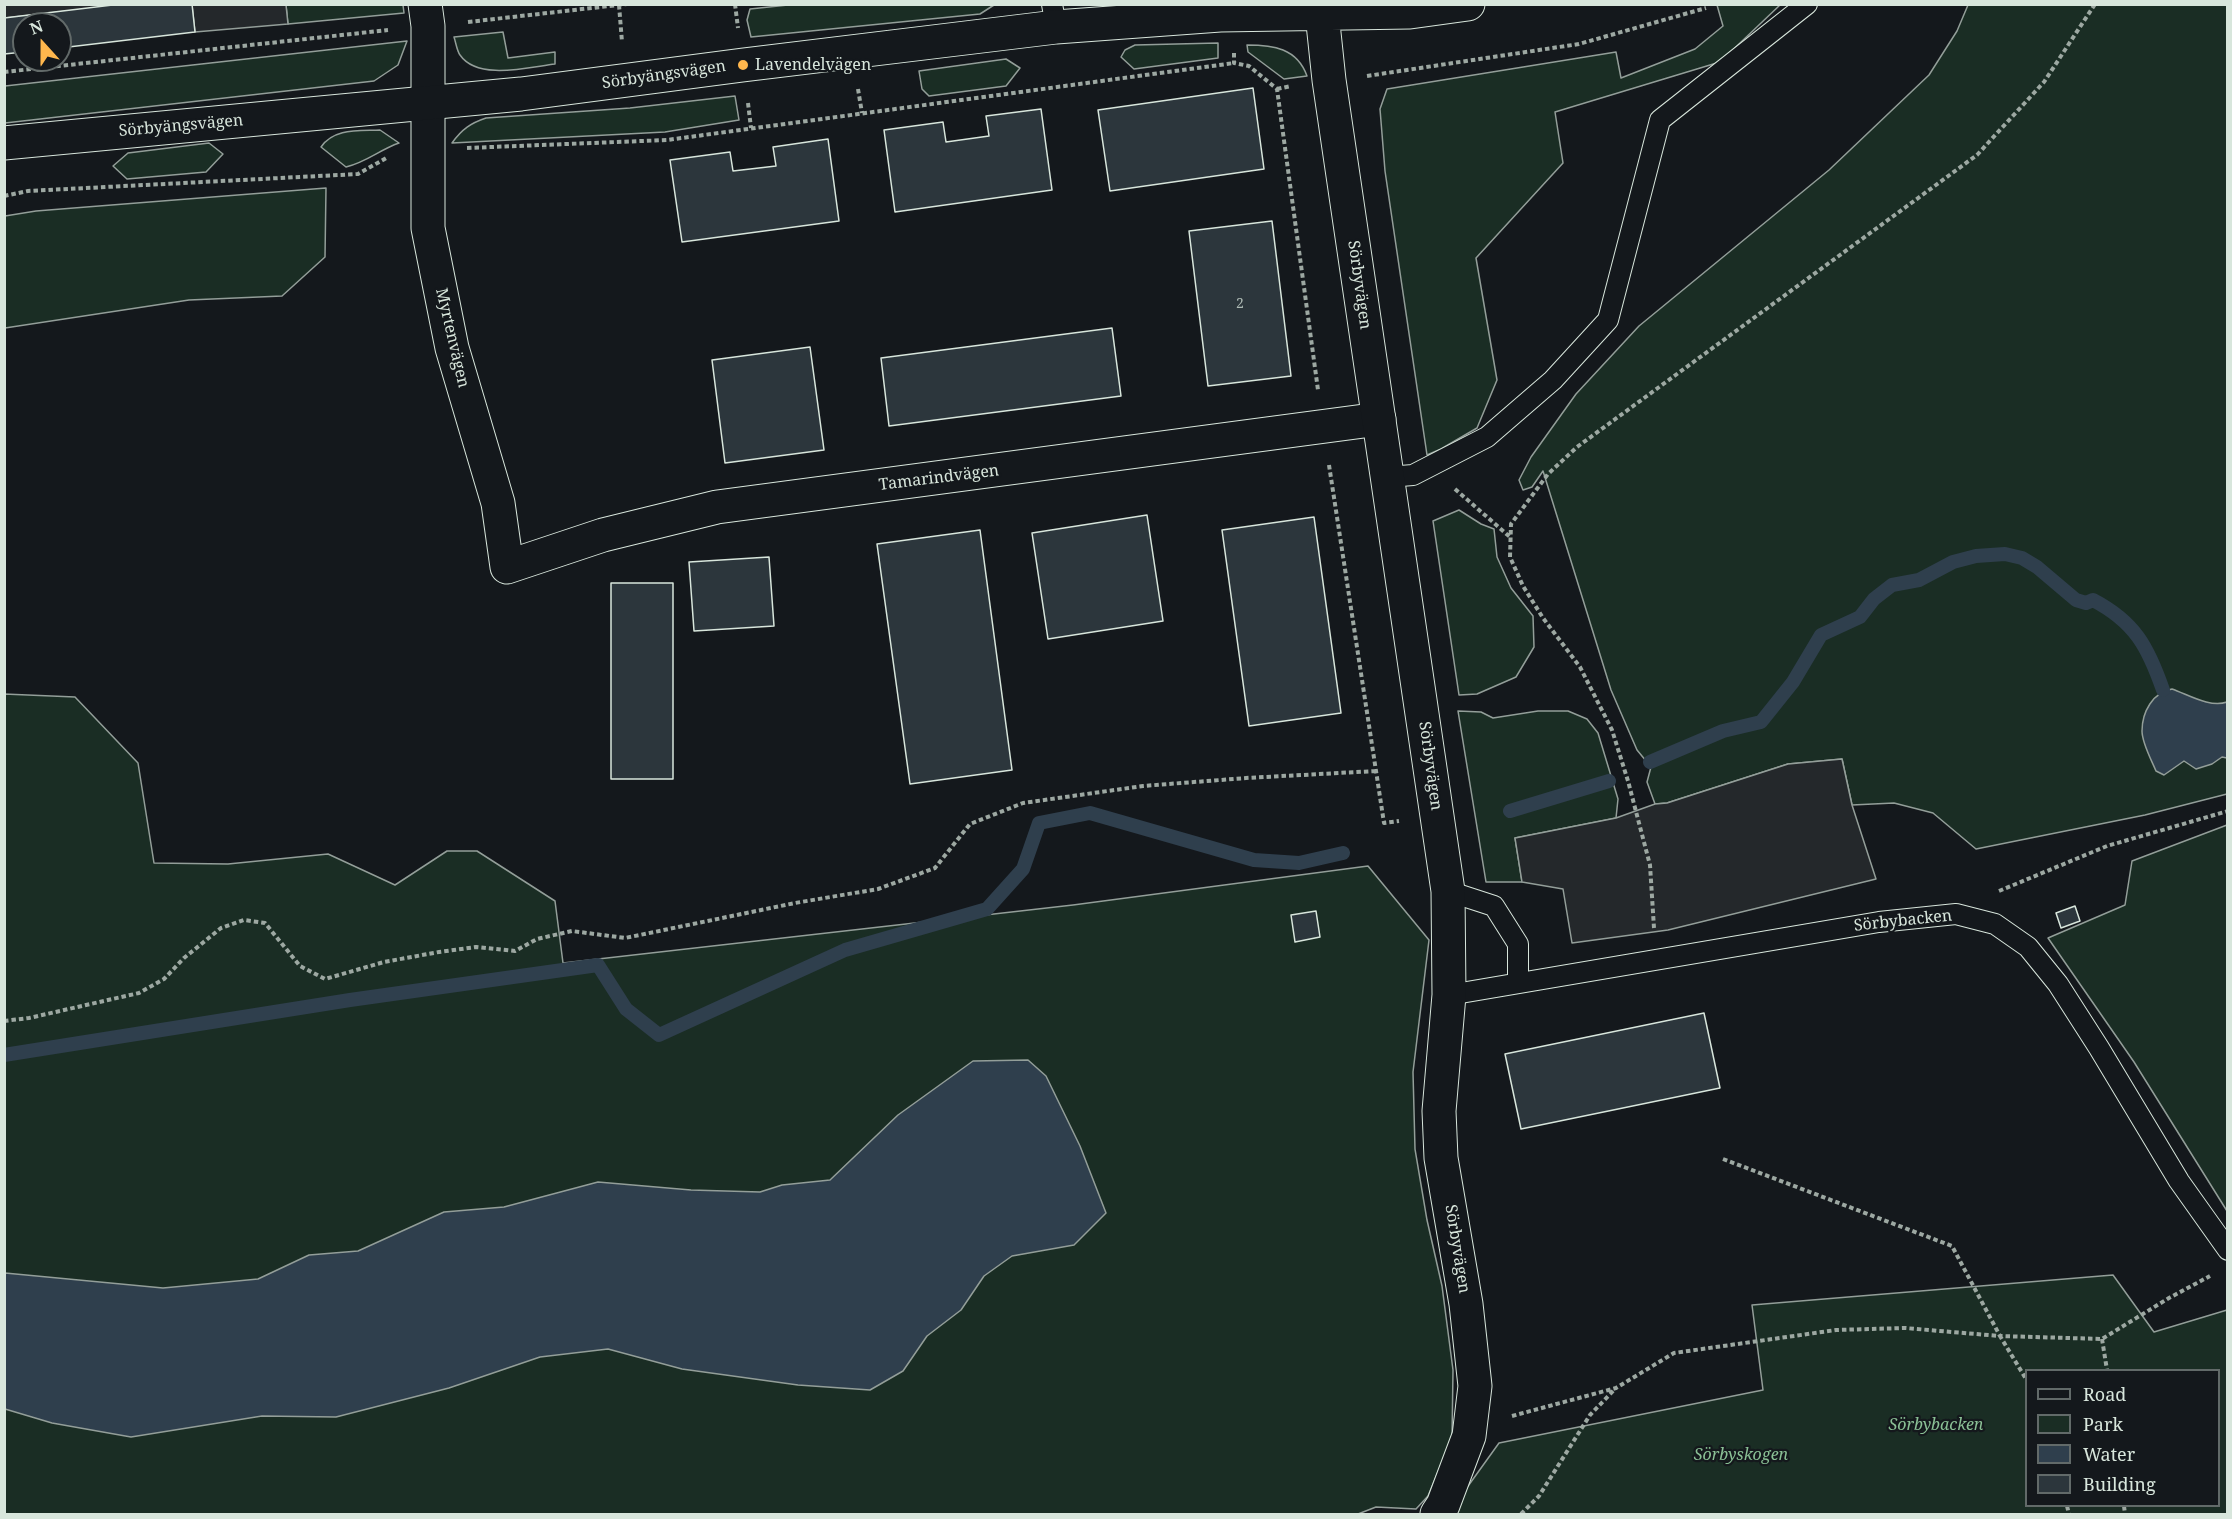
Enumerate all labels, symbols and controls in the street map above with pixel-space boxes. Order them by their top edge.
north arrow [12,12,72,72]
text: N [26,15,46,40]
place label: Lavendelvägen [755,55,871,75]
street label: Sörbyängsvägen [601,57,727,93]
marker: Lavendelvägen [736,58,750,72]
street label: Sörbyängsvägen [118,111,244,141]
street label: Sörbyvägen [1343,239,1375,331]
street label: Myrtenvägen [431,286,473,390]
house number: 2 [1236,296,1244,312]
street label: Tamarindvägen [878,461,1000,495]
street label: Sörbyvägen [1414,720,1446,812]
street label: Sörbybacken [1853,906,1953,936]
street label: Sörbyvägen [1440,1203,1474,1295]
legend [2025,1369,2220,1507]
text: Road [2083,1382,2126,1406]
text: Park [2083,1412,2123,1436]
park label: Sörbybacken [1889,1415,1983,1435]
text: Water [2083,1442,2135,1466]
park label: Sörbyskogen [1694,1445,1788,1465]
text: Building [2083,1472,2156,1496]

